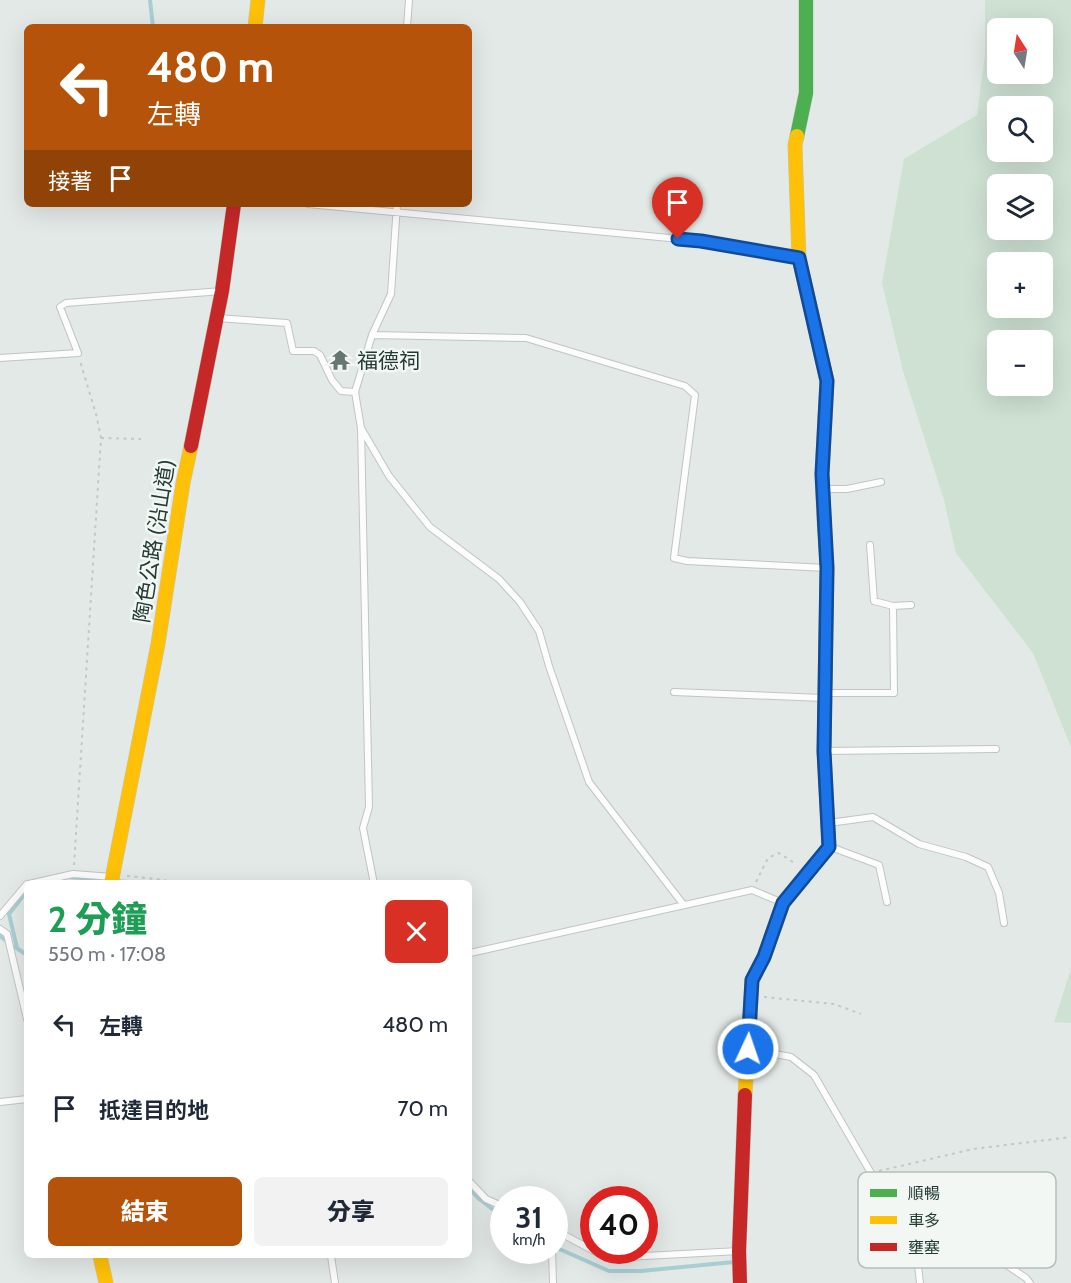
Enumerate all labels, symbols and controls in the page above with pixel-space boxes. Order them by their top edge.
north arrow [987,18,1053,84]
map controls [987,18,1053,396]
text: 480 m [147,41,274,93]
icon: left [48,48,126,126]
button: search [987,96,1053,162]
text: 左轉 [147,98,201,131]
icon: arrive [104,162,137,195]
text: 接著 [48,168,92,195]
button: layers [987,174,1053,240]
pin [652,177,703,239]
icon: arrive [661,186,694,219]
button: + [987,252,1053,318]
button: − [987,330,1053,396]
temple icon: 福德祠 [328,348,352,372]
place label: 福德祠 [357,348,420,373]
street label: 陶色公路 (沿山道) [129,458,179,624]
text: 2 分鐘 [48,897,147,941]
button: close [385,900,448,963]
text: 550 m · 17:08 [48,942,166,966]
icon: left [48,1008,81,1041]
text: 480 m [382,1011,448,1038]
text: 左轉 [99,1013,143,1040]
position arrow [716,1017,780,1081]
icon: arrive [48,1092,81,1125]
text: 70 m [398,1095,448,1122]
text: 抵達目的地 [99,1097,209,1124]
legend [858,1172,1056,1268]
button: 結束 [48,1177,242,1246]
button: 分享 [254,1177,448,1246]
text: 順暢 [908,1184,940,1203]
speed limit sign: 40 [580,1186,658,1264]
text: 31 [515,1199,543,1236]
text: 車多 [908,1211,940,1230]
text: km/h [513,1231,545,1249]
text: 壅塞 [908,1238,940,1257]

